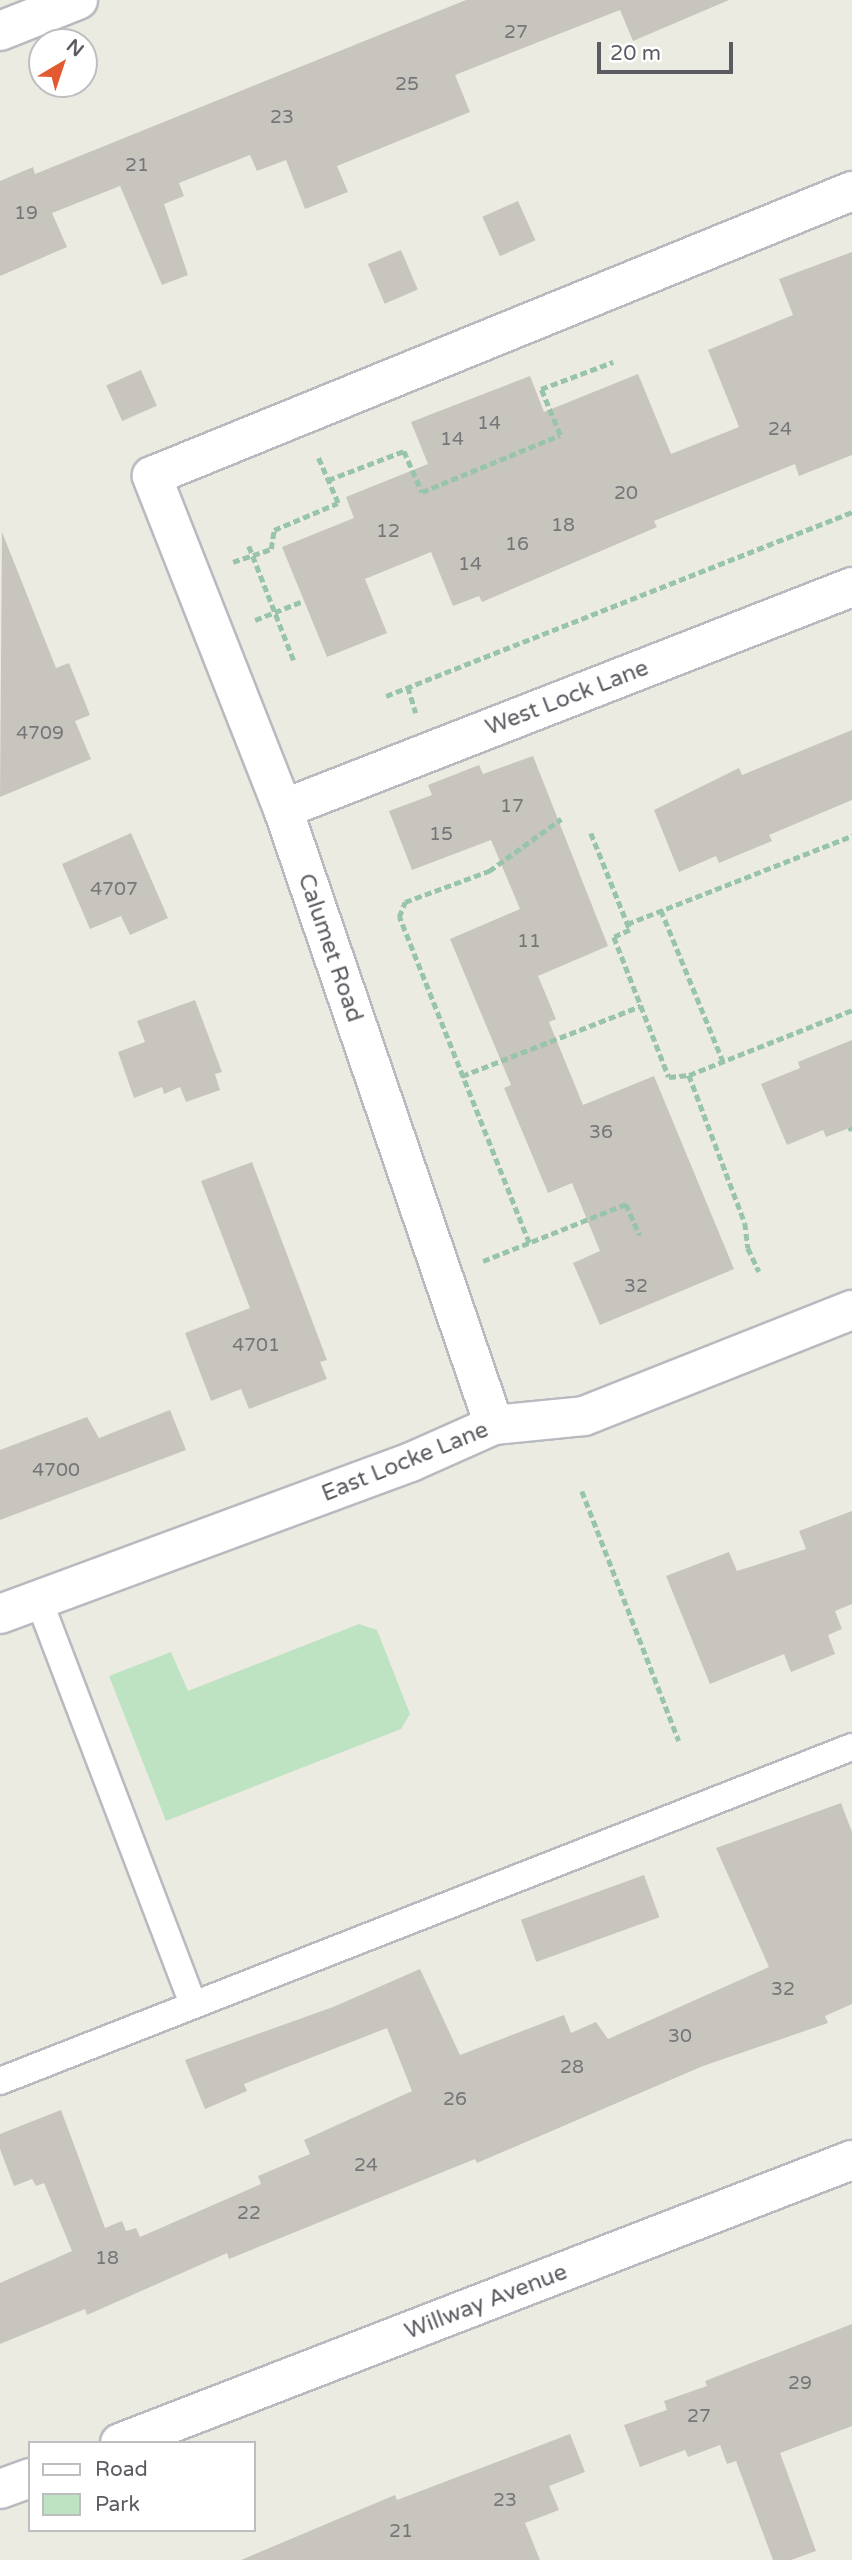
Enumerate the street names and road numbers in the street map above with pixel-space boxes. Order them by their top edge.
street label: West Lock Lane [482,654,652,742]
street label: Calumet Road [292,870,368,1026]
street label: East Locke Lane [318,1416,492,1508]
street label: Willway Avenue [401,2258,571,2346]

